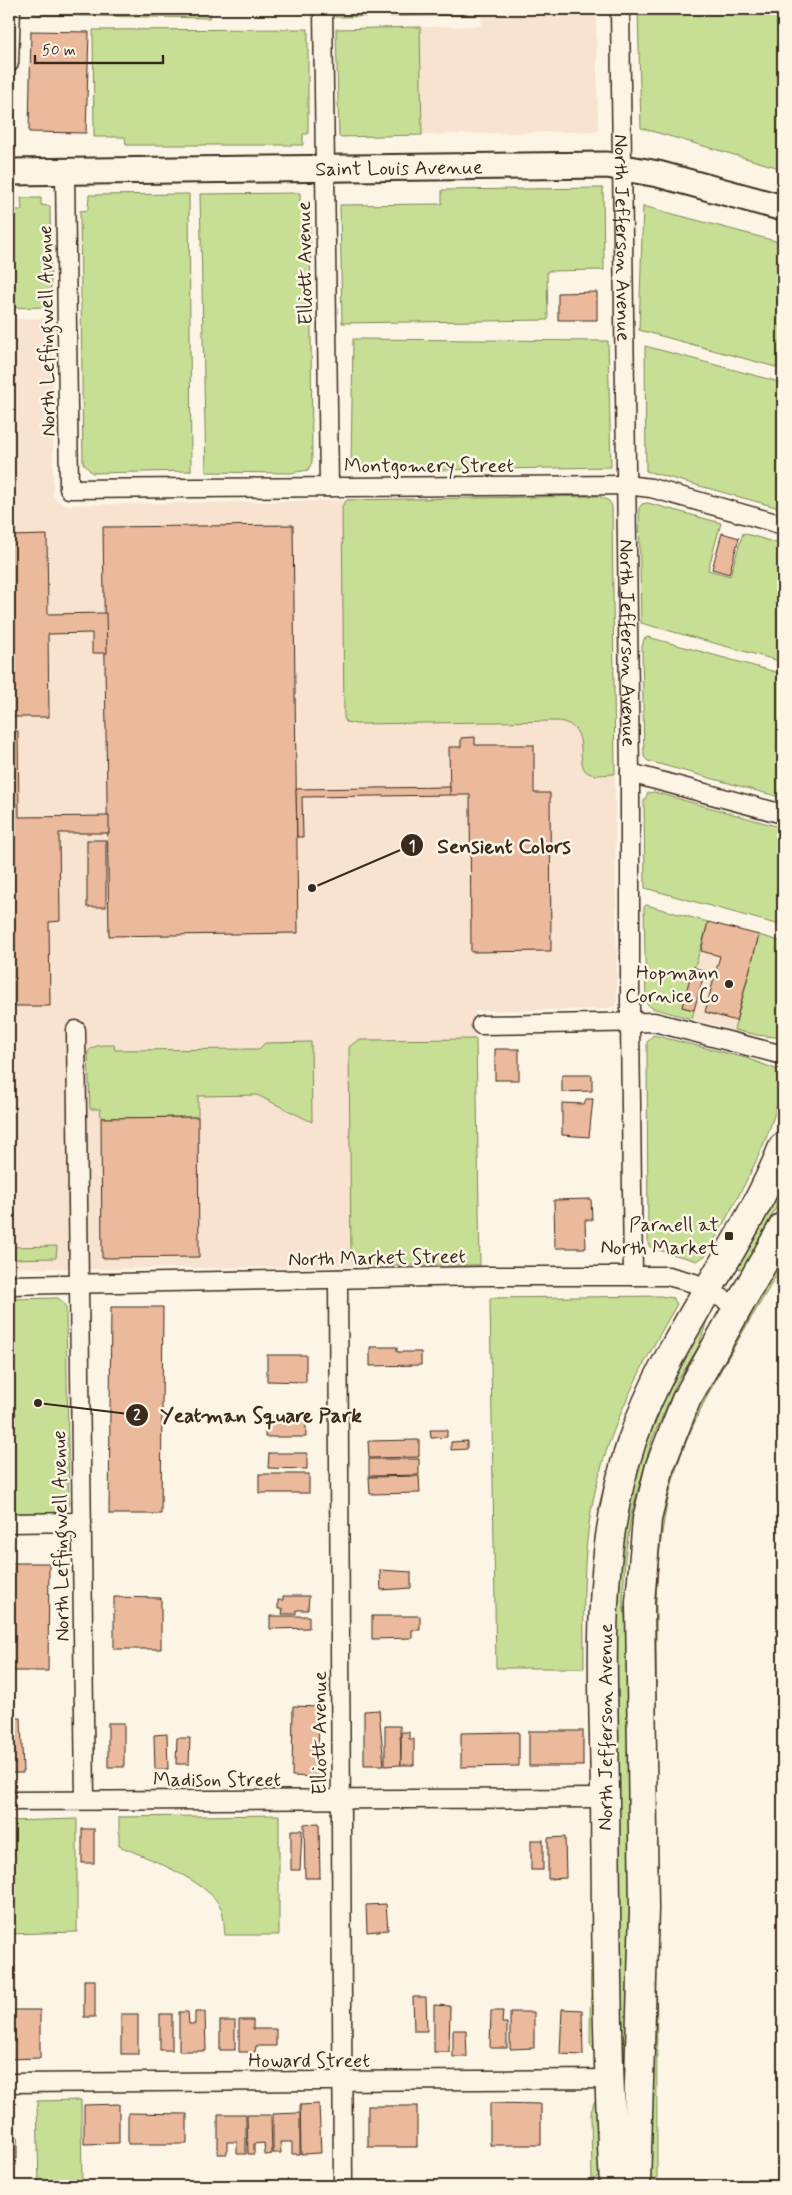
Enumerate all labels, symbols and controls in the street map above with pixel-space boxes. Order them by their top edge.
scale bar [35,32,162,64]
text: 50 m [42,41,76,61]
street label: North Jefferson Avenue [607,134,636,342]
street label: Saint Louis Avenue [315,154,483,183]
street label: Elliott Avenue [291,201,320,325]
street label: North Leffingwell Avenue [32,225,65,437]
street label: Montgomery Street [344,453,514,480]
street label: North Jefferson Avenue [612,539,642,747]
callout: Sensient Colors [400,827,583,863]
text: Sensient Colors [437,833,571,861]
text: 1 [409,837,415,857]
place label: Hopmann Cornice Co [625,960,719,1010]
marker: Hopmann Cornice Co [723,978,735,990]
place label: Parnell at North Market [600,1212,719,1262]
marker: Parnell at North Market [723,1230,735,1242]
street label: North Market Street [288,1243,466,1274]
callout: Yeatman Square Park [125,1397,371,1433]
text: Yeatman Square Park [160,1402,362,1430]
text: 2 [133,1406,141,1426]
street label: North Leffingwell Avenue [46,1430,79,1642]
street label: North Jefferson Avenue [593,1623,620,1831]
street label: Elliott Avenue [307,1671,334,1795]
street label: Madison Street [153,1767,281,1794]
street label: Howard Street [248,2048,370,2075]

